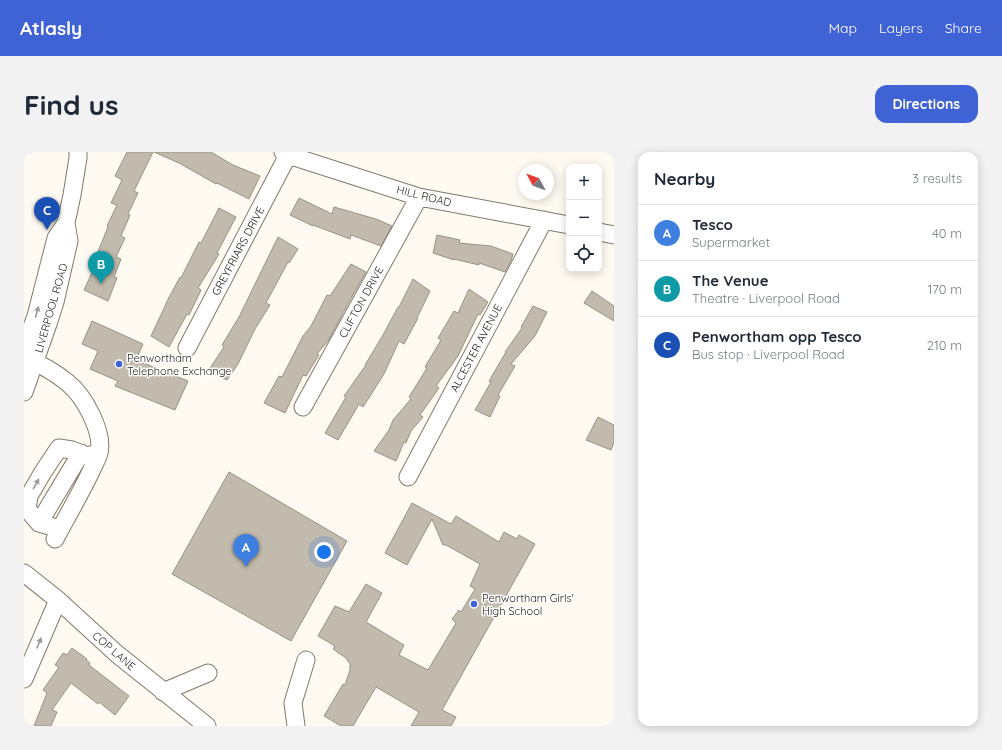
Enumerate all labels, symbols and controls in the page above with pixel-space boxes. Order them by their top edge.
text: Atlasly [20,16,82,40]
text: Map [828,19,857,37]
text: Layers [879,19,923,37]
text: Share [945,19,982,37]
button: Directions [875,85,978,123]
text: Find us [24,87,118,122]
north arrow [518,164,554,200]
map controls [566,164,602,272]
button: + [566,164,602,200]
text: Nearby [654,168,715,189]
text: 3 results [912,170,962,186]
street label: HILL ROAD [395,182,453,210]
pin: C [34,197,60,230]
button: − [566,200,602,236]
street label: GREYFRIARS DRIVE [209,204,267,298]
text: Tesco [692,215,733,234]
text: A [663,225,671,241]
text: 40 m [932,225,962,241]
text: Supermarket [692,234,770,250]
button: locate [566,236,602,272]
pin: B [88,251,114,284]
street label: LIVERPOOL ROAD [32,262,70,354]
street label: CLIFTON DRIVE [336,264,386,340]
text: The Venue [692,271,769,290]
text: B [663,281,671,297]
text: 170 m [927,281,962,297]
text: Theatre · Liverpool Road [692,290,840,306]
street label: ALCESTER AVENUE [447,302,505,394]
one-way arrow [34,305,40,317]
text: Penwortham opp Tesco [692,327,862,346]
text: C [663,337,671,353]
text: 210 m [927,337,962,353]
text: Bus stop · Liverpool Road [692,346,845,362]
place label: Penwortham Telephone Exchange [127,351,232,378]
marker: Penwortham Telephone Exchange [114,359,124,369]
one-way arrow [33,479,40,490]
pin: A [233,534,259,567]
your location [314,542,334,562]
place label: Penwortham Girls' High School [482,591,574,618]
marker: Penwortham Girls' High School [469,599,479,609]
street label: COP LANE [90,629,138,673]
one-way arrow [37,636,43,648]

